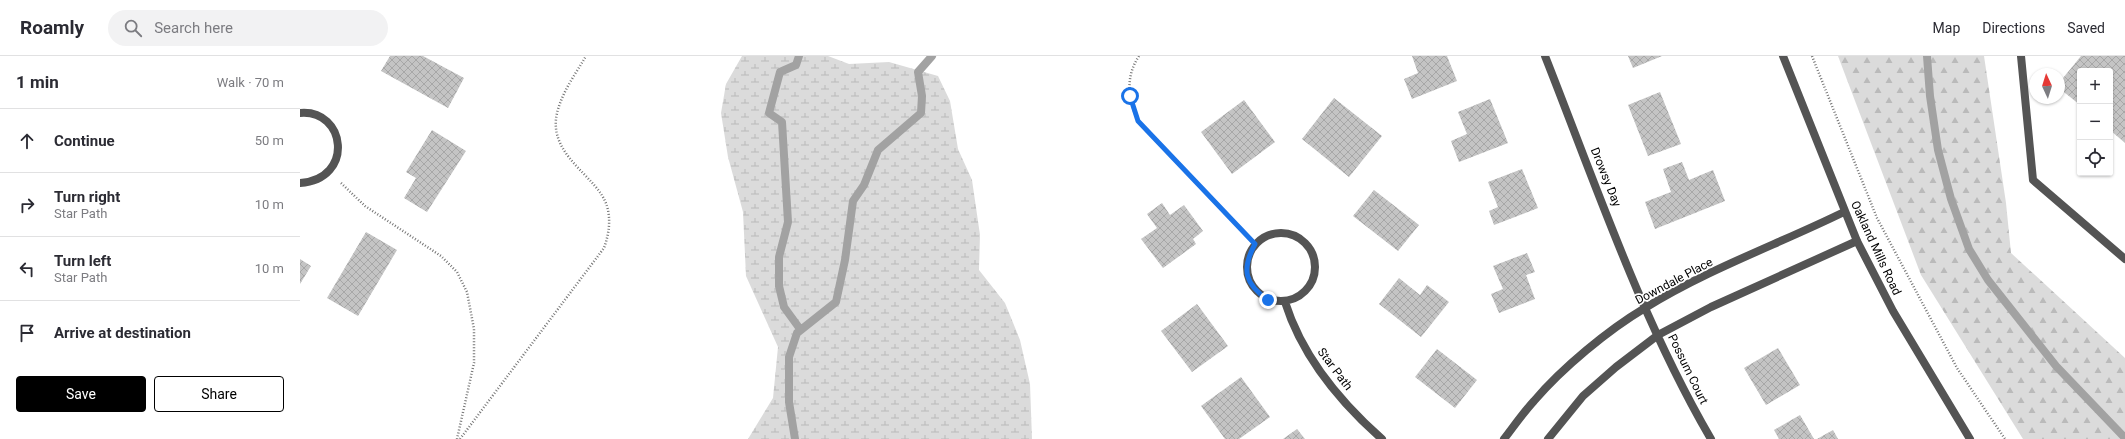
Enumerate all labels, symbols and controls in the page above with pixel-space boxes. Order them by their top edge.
search box [108,10,388,46]
text: Roamly [20,16,84,39]
icon: search [122,17,144,39]
text: Search here [154,19,233,37]
text: Map [1933,20,1960,36]
text: Directions [1982,20,2045,36]
text: Saved [2067,20,2105,36]
north arrow [2029,68,2065,104]
map controls [2077,68,2113,176]
button: + [2077,68,2113,104]
text: 1 min [16,72,59,92]
text: Walk · 70 m [217,75,284,90]
route start [1121,87,1139,105]
button: − [2077,104,2113,140]
icon: ahead [16,130,38,152]
text: Continue [54,132,115,150]
text: 50 m [255,133,284,148]
button: locate [2077,140,2113,176]
street label: Drowsy Day [1588,145,1624,209]
text: Turn right [54,188,120,206]
icon: right [16,194,38,216]
text: 10 m [255,197,284,212]
street label: Oakland Mills Road [1848,199,1904,297]
text: Star Path [54,206,107,221]
text: Turn left [54,252,111,270]
street label: Downdale Place [1633,255,1715,307]
icon: left [16,258,38,280]
text: 10 m [255,261,284,276]
text: Star Path [54,270,107,285]
route end [1259,291,1277,309]
icon: arrive [16,322,38,344]
text: Arrive at destination [54,324,191,342]
street label: Possum Court [1665,332,1711,406]
street label: Star Path [1315,345,1355,393]
button: Save [16,376,146,412]
button: Share [154,376,284,412]

